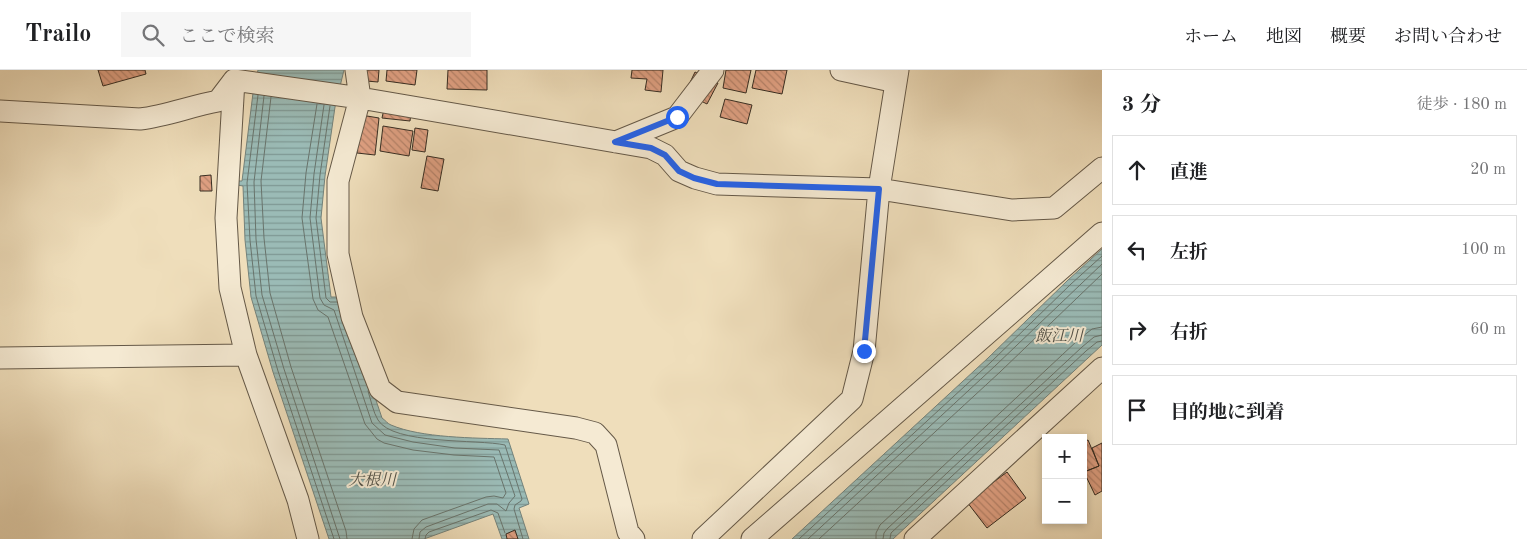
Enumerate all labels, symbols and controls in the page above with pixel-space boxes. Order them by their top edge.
search box [121,12,471,57]
icon: search [139,21,167,49]
text: Trailo [25,23,91,47]
text: ここで検索 [179,28,274,47]
text: ホーム [1184,28,1238,46]
text: 地図 [1266,28,1302,46]
text: 概要 [1330,28,1366,46]
text: お問い合わせ [1394,28,1502,46]
text: 3 分 [1122,95,1161,116]
text: 徒歩 · 180 m [1417,97,1507,113]
route start [666,106,689,129]
icon: ahead [1123,156,1151,184]
text: 20 m [1470,162,1506,178]
text: 直進 [1170,164,1208,183]
icon: left [1123,236,1151,264]
text: 100 m [1461,242,1506,258]
text: 左折 [1170,244,1208,263]
icon: right [1123,316,1151,344]
text: 60 m [1470,322,1506,338]
text: 右折 [1170,324,1208,343]
water label: 飯江川 [1035,327,1085,345]
route end [853,340,876,363]
icon: arrive [1123,396,1151,424]
text: 目的地に到着 [1170,404,1284,423]
map controls [1042,434,1087,524]
button: + [1042,434,1087,479]
water label: 大根川 [348,471,398,489]
button: − [1042,479,1087,524]

